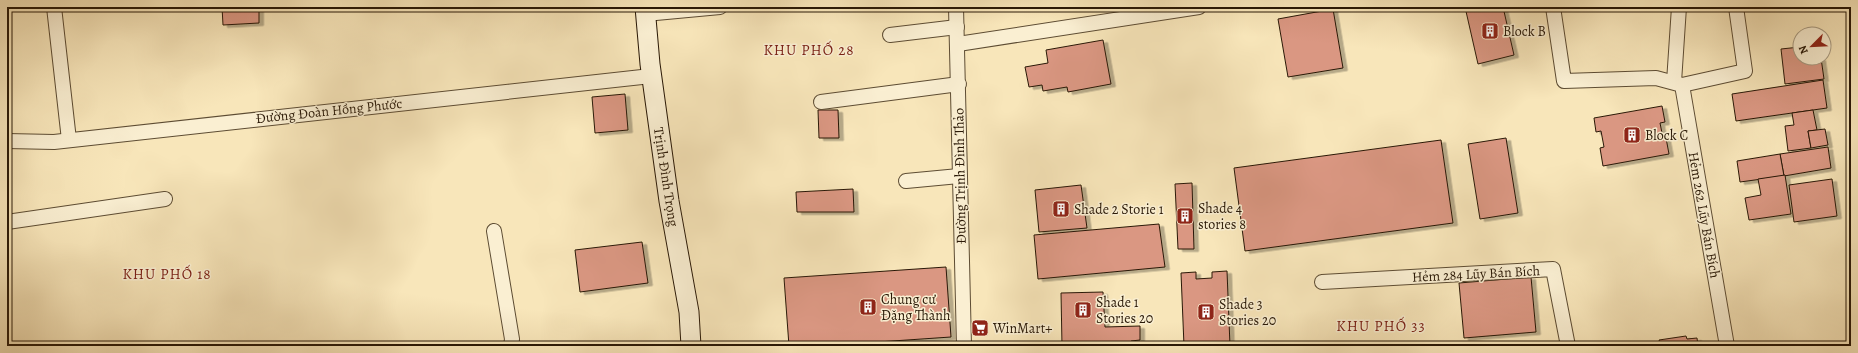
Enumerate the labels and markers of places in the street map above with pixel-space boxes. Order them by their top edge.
building icon: Block B [1480,21,1500,41]
place label: Block B [1503,22,1546,41]
building icon: Block C [1622,125,1642,145]
place label: Block C [1645,126,1688,145]
building icon: Shade 2 Storie 1 [1051,199,1071,219]
place label: Shade 4 stories 8 [1198,199,1246,234]
place label: Shade 2 Storie 1 [1074,200,1164,219]
building icon: Shade 4 stories 8 [1175,206,1195,226]
place label: Chung cư Đặng Thành [881,290,951,325]
place label: Shade 1 Stories 20 [1096,293,1153,328]
place label: Shade 3 Stories 20 [1219,295,1276,330]
building icon: Chung cư Đặng Thành [858,297,878,317]
building icon: Shade 1 Stories 20 [1073,300,1093,320]
building icon: Shade 3 Stories 20 [1196,302,1216,322]
supermarket icon: WinMart+ [970,318,990,338]
place label: WinMart+ [992,319,1052,338]

